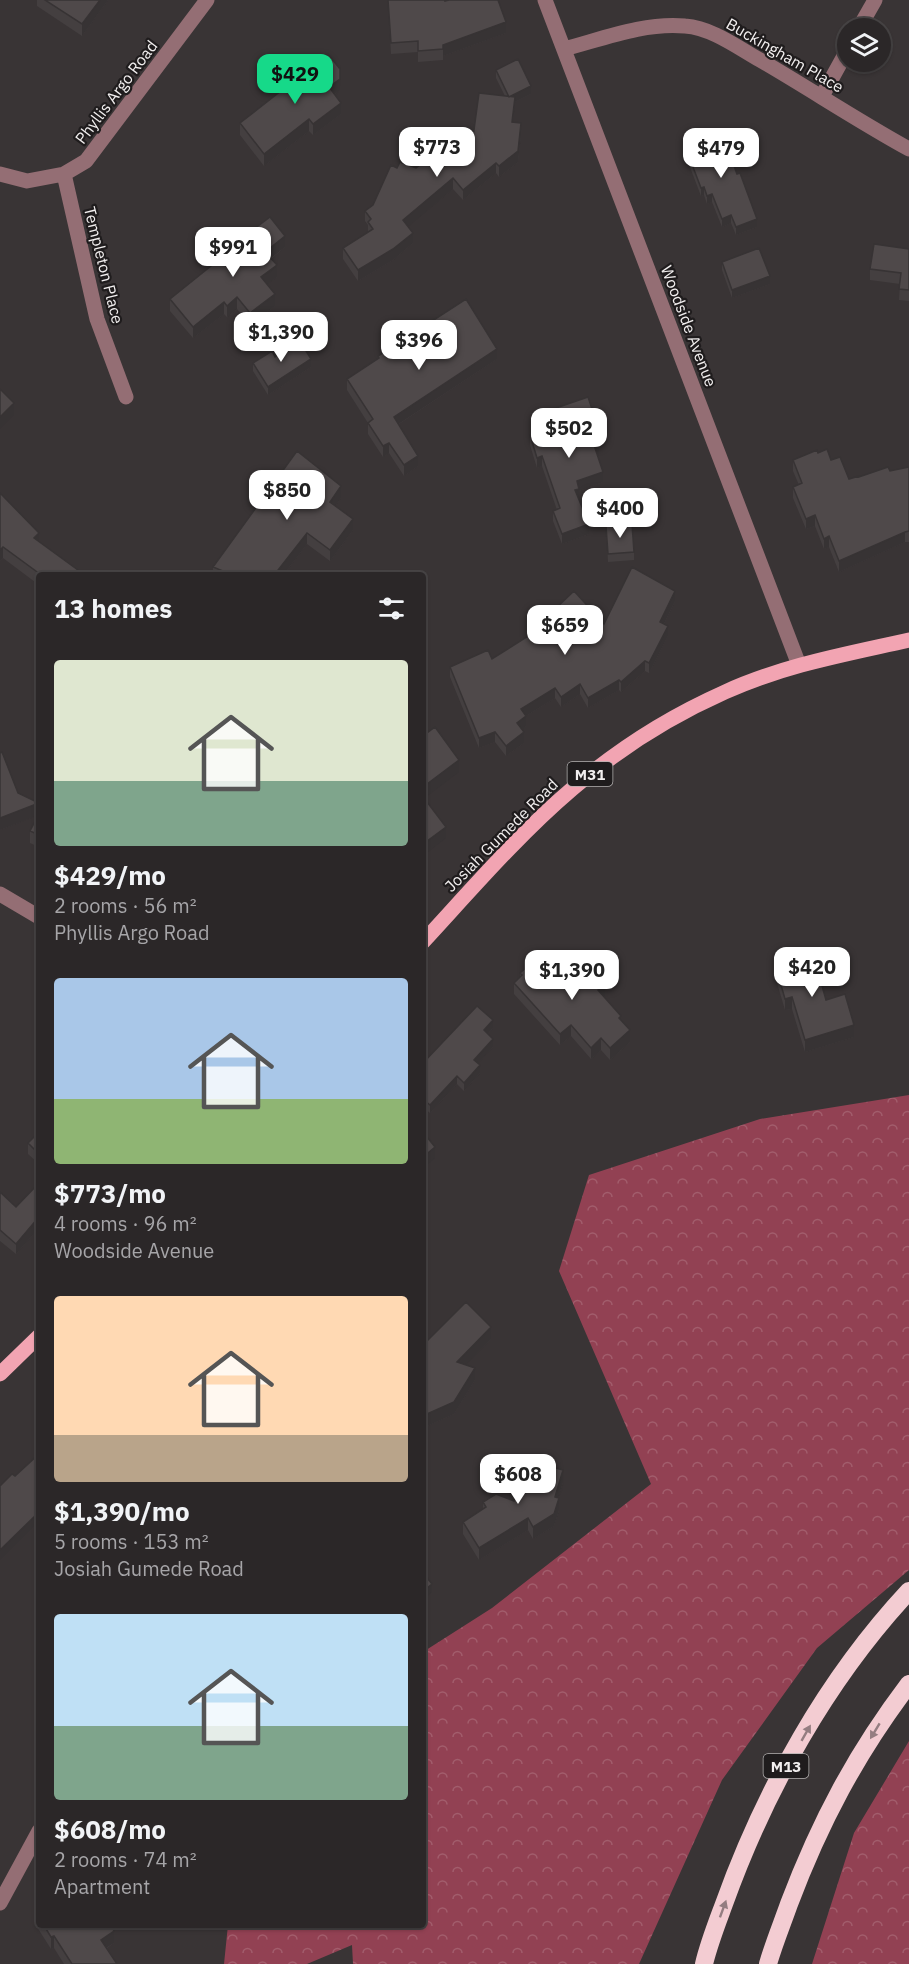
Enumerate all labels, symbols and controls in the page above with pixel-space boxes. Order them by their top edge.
street label: Buckingham Place [723,13,847,97]
map controls [837,18,891,72]
button: layers [837,18,891,72]
street label: Phyllis Argo Road [71,36,161,148]
pin: $429 [259,54,331,105]
text: $429 [271,60,319,87]
pin: $773 [401,127,473,178]
pin: $479 [685,128,757,179]
text: $773 [413,133,461,160]
text: $479 [697,134,745,161]
street label: Templeton Place [80,204,128,326]
pin: $991 [197,227,269,278]
text: $991 [209,233,257,260]
street label: Woodside Avenue [657,263,721,390]
pin: $1,390 [232,312,330,363]
text: $1,390 [248,318,314,345]
pin: $396 [383,320,455,371]
text: $396 [395,326,443,353]
pin: $502 [533,408,605,459]
text: $502 [545,414,593,441]
pin: $850 [251,470,323,521]
text: $850 [263,476,311,503]
pin: $400 [584,488,656,539]
text: $400 [596,494,644,521]
text: 13 homes [54,591,172,625]
icon: filters [375,592,408,625]
pin: $659 [529,605,601,656]
text: $659 [541,611,589,638]
icon: home [177,699,285,807]
road number: M31 [568,762,612,786]
street label: Josiah Gumede Road [440,774,562,896]
text: $429/mo [54,858,166,892]
text: 2 rooms · 56 m² [54,892,197,919]
text: Phyllis Argo Road [54,919,210,946]
pin: $420 [776,947,848,998]
pin: $1,390 [523,950,621,1001]
text: $420 [788,953,836,980]
text: $1,390 [539,956,605,983]
icon: home [177,1017,285,1125]
text: $773/mo [54,1176,166,1210]
text: 4 rooms · 96 m² [54,1210,197,1237]
text: Woodside Avenue [54,1237,214,1264]
icon: home [177,1335,285,1443]
pin: $608 [482,1454,554,1505]
text: $608 [494,1460,542,1487]
text: $1,390/mo [54,1494,190,1528]
text: 5 rooms · 153 m² [54,1528,209,1555]
text: Josiah Gumede Road [54,1555,244,1582]
icon: home [177,1653,285,1761]
one-way arrow [869,1723,880,1739]
one-way arrow [800,1725,811,1741]
road number: M13 [764,1754,808,1778]
text: $608/mo [54,1812,166,1846]
text: 2 rooms · 74 m² [54,1846,197,1873]
text: Apartment [54,1873,150,1900]
one-way arrow [718,1900,728,1918]

